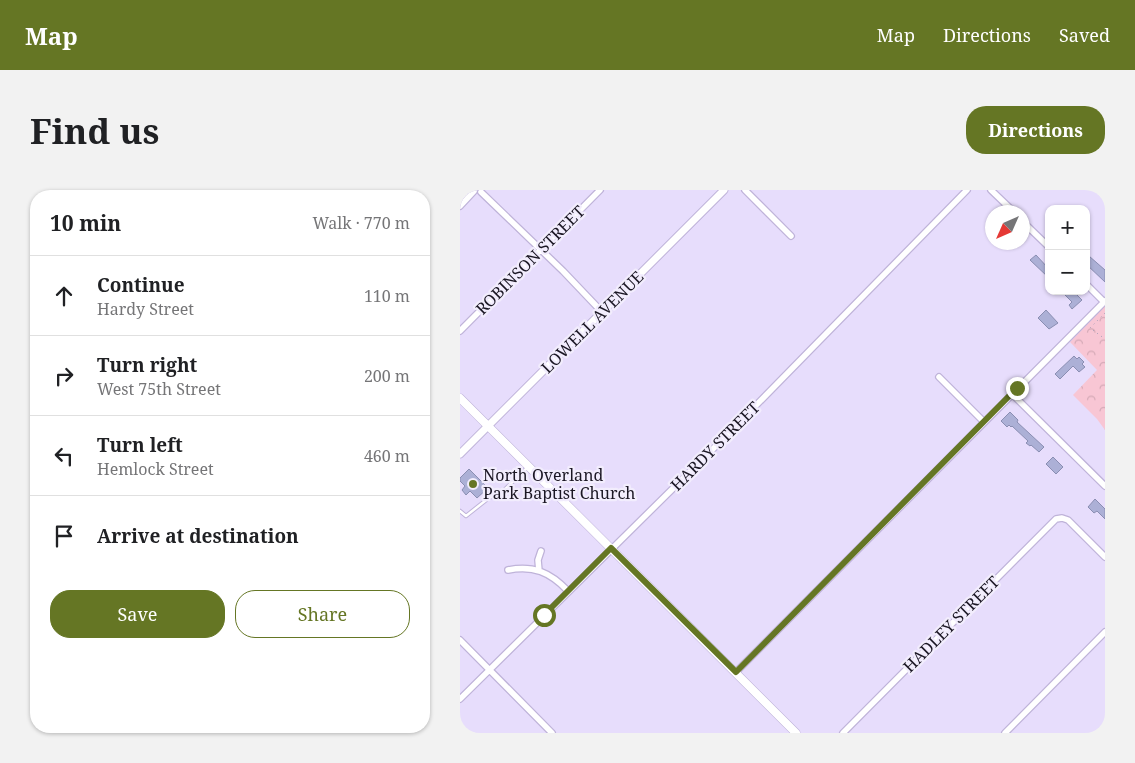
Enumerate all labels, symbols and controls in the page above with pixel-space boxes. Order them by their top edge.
text: Map [25,19,78,52]
text: Map [877,23,915,47]
text: Directions [943,23,1031,47]
text: Saved [1059,23,1110,47]
button: Directions [966,106,1105,154]
text: Find us [30,107,159,154]
street label: ROBINSON STREET [471,200,590,319]
north arrow [985,205,1030,250]
map controls [1045,205,1090,295]
button: + [1045,205,1090,250]
text: 10 min [50,209,121,237]
text: Walk · 770 m [313,212,410,234]
button: − [1045,250,1090,295]
street label: LOWELL AVENUE [536,266,648,378]
text: Continue [97,272,185,298]
icon: ahead [50,282,78,310]
text: 110 m [364,285,410,307]
text: Hardy Street [97,298,194,320]
text: Turn right [97,352,197,378]
icon: right [50,362,78,390]
text: 200 m [364,365,410,387]
route end [1006,377,1029,400]
text: West 75th Street [97,378,221,400]
street label: HARDY STREET [665,396,765,496]
text: Turn left [97,432,183,458]
icon: left [50,442,78,470]
text: 460 m [364,445,410,467]
text: Hemlock Street [97,458,214,480]
place label: North Overland Park Baptist Church [483,464,636,504]
marker: North Overland Park Baptist Church [467,478,479,490]
icon: arrive [50,522,78,550]
text: Arrive at destination [97,523,299,549]
street label: HADLEY STREET [898,571,1004,677]
button: Save [50,590,225,638]
button: Share [235,590,410,638]
route start [533,604,556,627]

